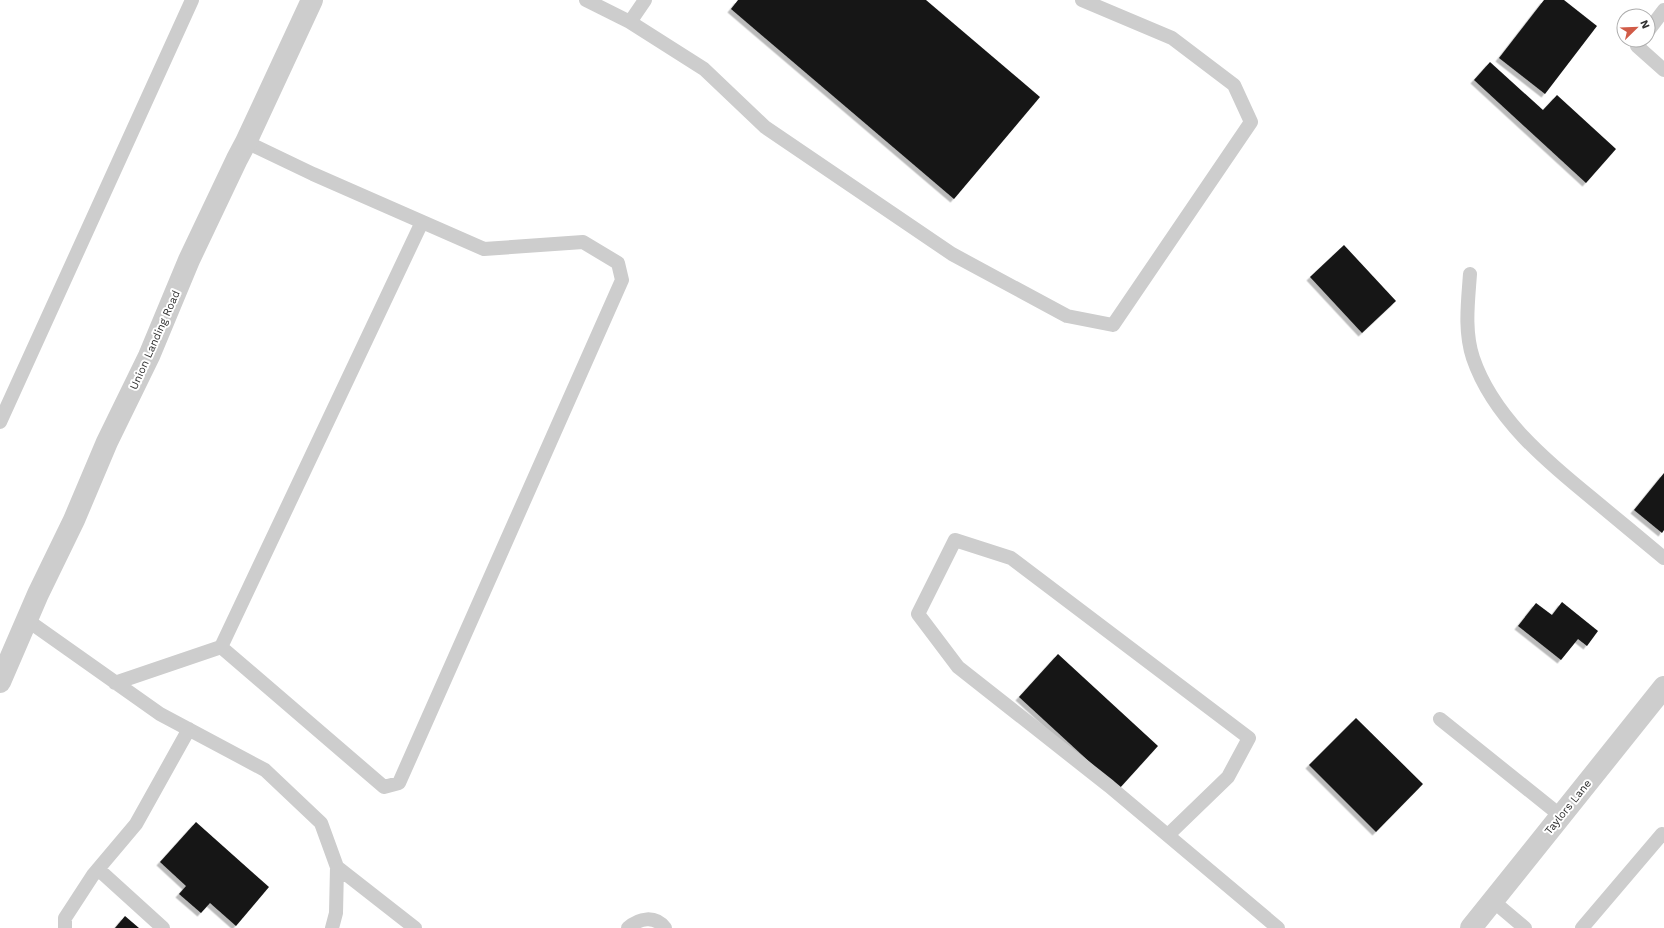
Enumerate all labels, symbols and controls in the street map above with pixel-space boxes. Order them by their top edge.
north arrow [1616,8,1656,48]
text: N [1637,18,1652,31]
street label: Union Landing Road [127,288,183,392]
street label: Taylors Lane [1542,777,1594,837]

